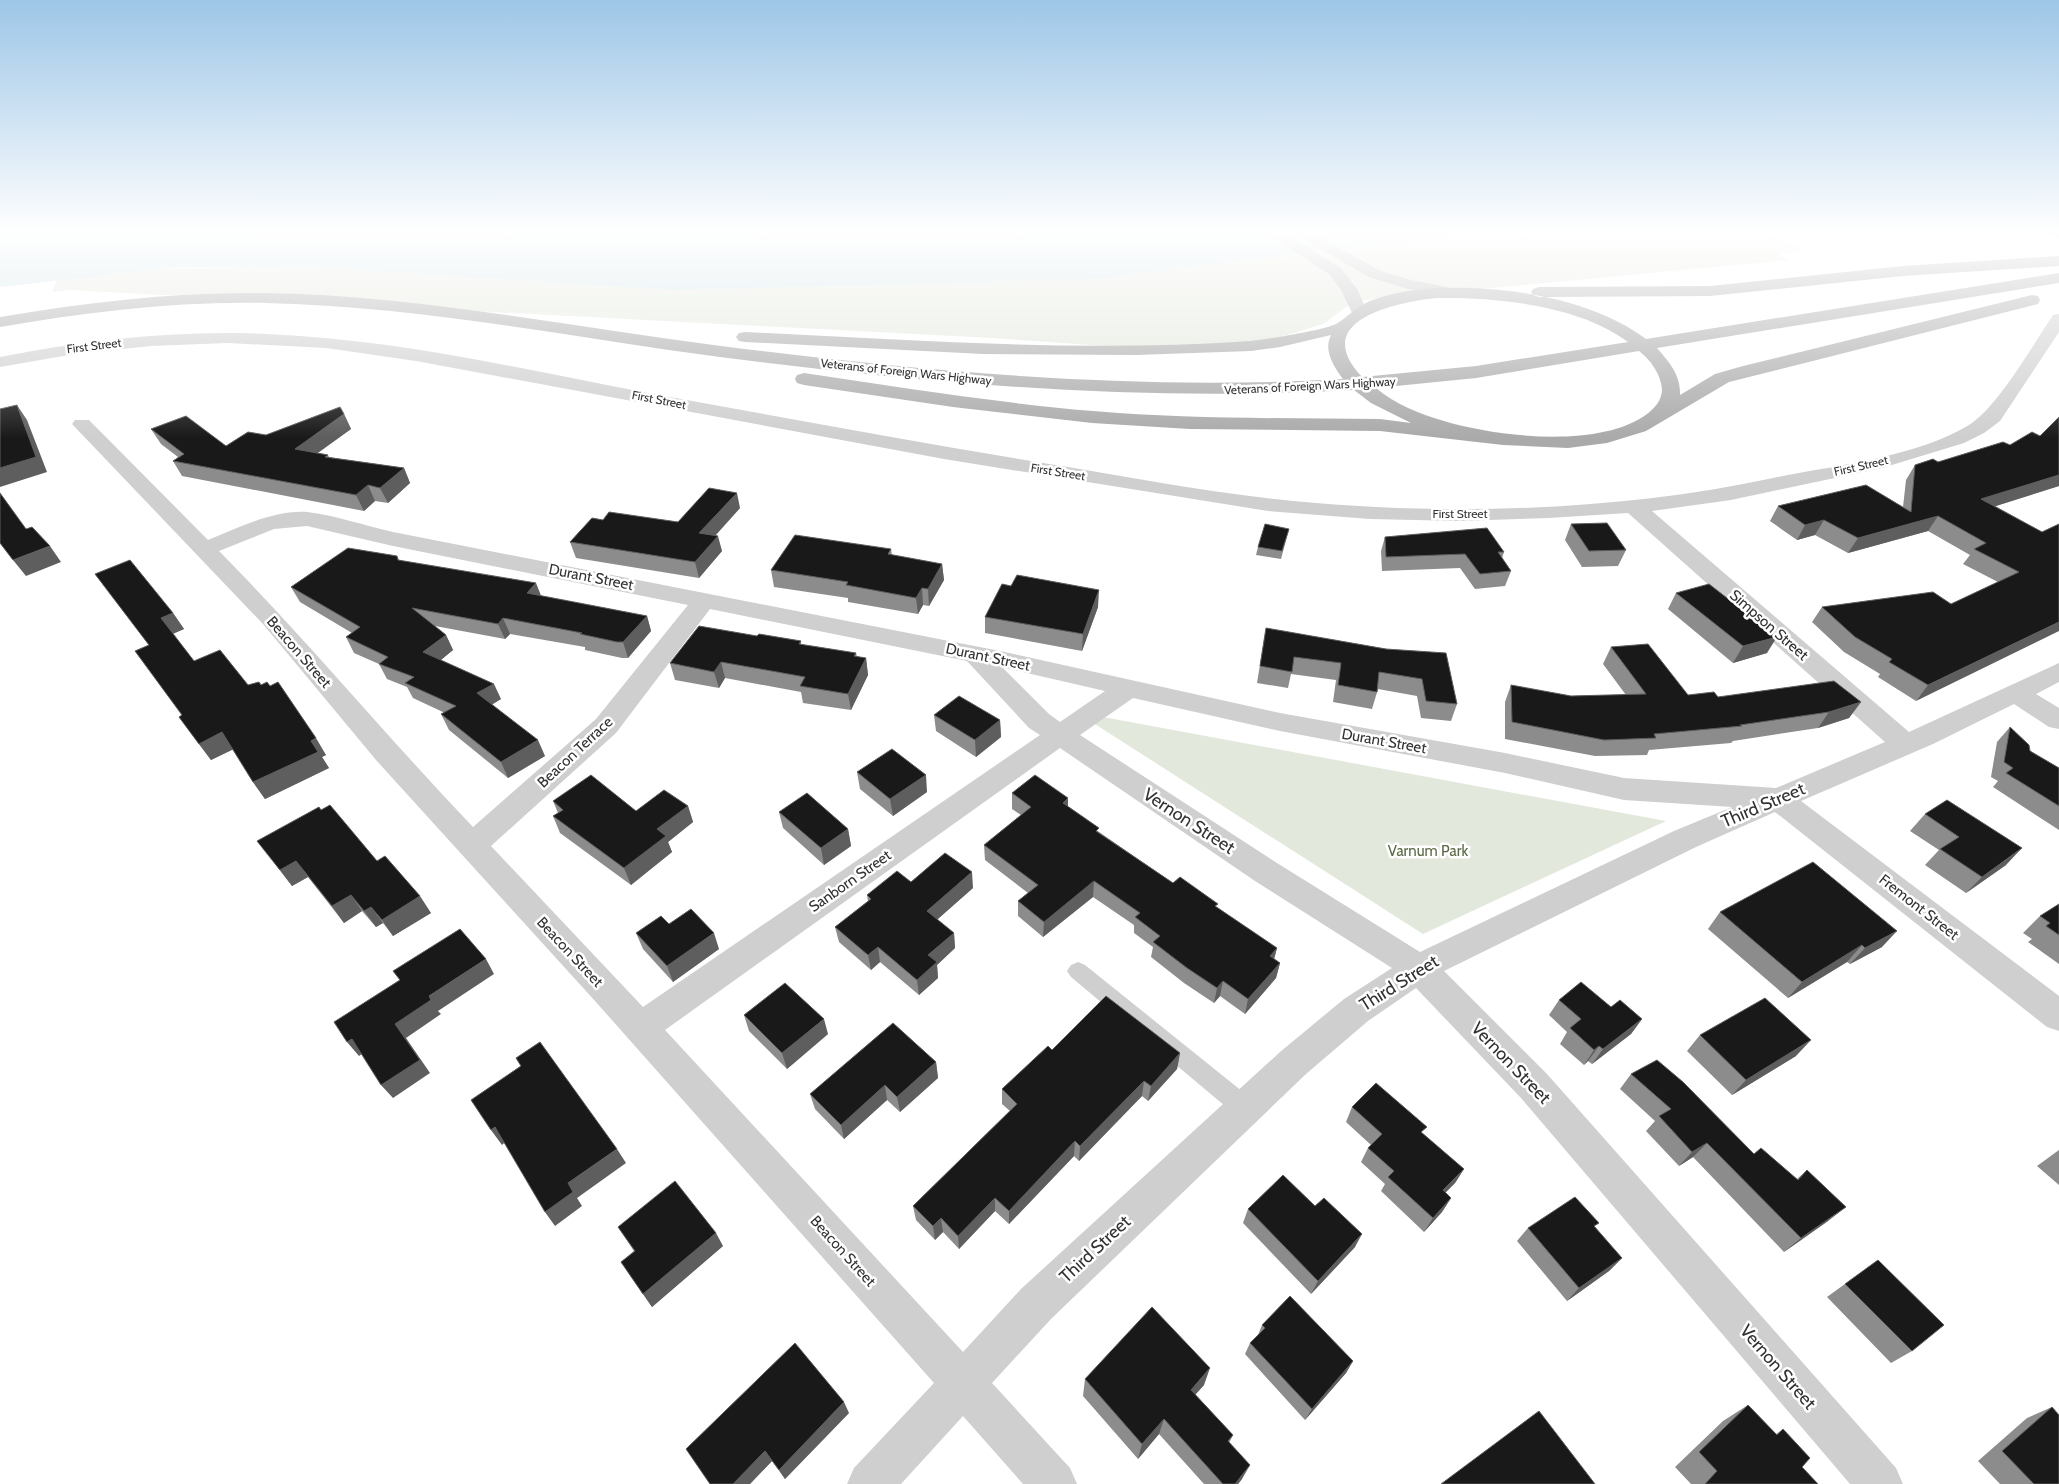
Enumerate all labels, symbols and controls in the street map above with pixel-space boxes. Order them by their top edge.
street label: First Street [66,335,122,356]
street label: Veterans of Foreign Wars Highway [820,355,992,388]
street label: Veterans of Foreign Wars Highway [1224,374,1396,397]
street label: First Street [631,387,688,412]
street label: First Street [1832,452,1889,479]
street label: First Street [1030,460,1086,483]
street label: First Street [1432,506,1488,521]
street label: Durant Street [547,560,635,594]
street label: Simpson Street [1726,586,1812,664]
street label: Beacon Street [263,612,335,692]
street label: Durant Street [944,639,1032,675]
street label: Beacon Terrace [534,712,616,791]
street label: Durant Street [1340,725,1428,757]
street label: Third Street [1718,778,1808,832]
street label: Vernon Street [1139,783,1239,859]
park label: Varnum Park [1388,842,1468,860]
street label: Sanborn Street [806,846,894,916]
street label: Fremont Street [1876,870,1962,944]
street label: Beacon Street [533,913,607,991]
street label: Third Street [1356,950,1442,1016]
street label: Vernon Street [1467,1018,1555,1108]
street label: Third Street [1055,1211,1135,1287]
street label: Beacon Street [806,1212,880,1290]
street label: Vernon Street [1735,1320,1821,1414]

